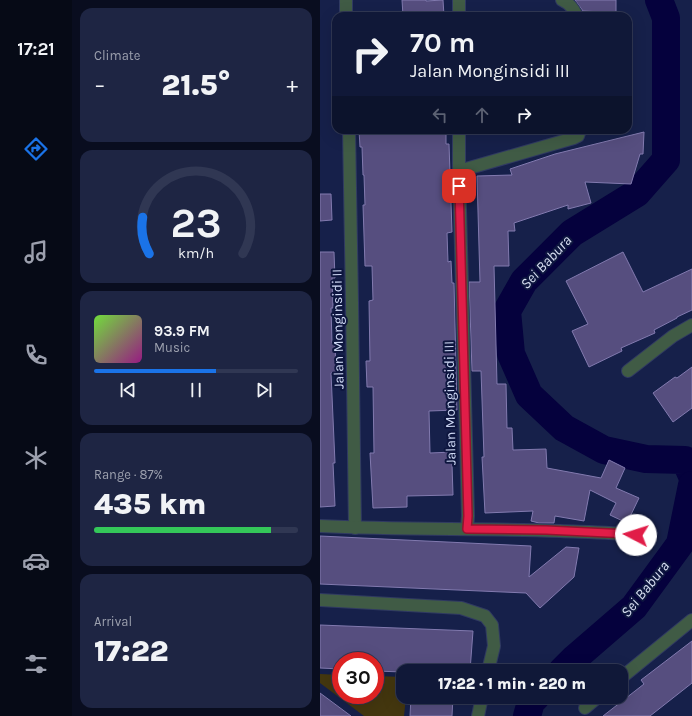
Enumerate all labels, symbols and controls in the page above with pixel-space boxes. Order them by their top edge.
text: 70 m [410,26,475,59]
icon: right [344,28,396,80]
text: 17:21 [17,38,55,60]
text: Climate [94,48,140,63]
text: Jalan Monginsidi III [410,60,570,82]
text: 21.5° [161,67,231,103]
text: − [94,72,106,98]
text: + [286,72,298,98]
icon: left [429,104,451,126]
icon: ahead [471,104,493,126]
icon: right [513,104,535,126]
icon: directions [22,135,50,163]
pin [442,169,476,203]
icon: arrive [448,175,470,197]
text: 23 [170,199,222,247]
water label: Sei Babura [517,231,575,293]
icon: music [22,238,50,266]
text: km/h [178,245,214,262]
street label: Jalan Monginsidi II [328,269,348,389]
text: 93.9 FM [154,322,210,340]
text: Music [154,340,190,355]
icon: phone [22,341,50,369]
street label: Jalan Monginsidi III [440,341,460,465]
icon: previous [117,379,139,401]
icon: pause [185,379,207,401]
icon: next [253,379,275,401]
icon: climate [22,444,50,472]
text: Range · 87% [94,467,163,482]
text: 435 km [94,486,206,522]
position arrow [615,514,657,556]
icon: car [22,547,50,575]
water label: Sei Babura [617,557,673,621]
text: Arrival [94,614,132,629]
text: 17:22 [94,633,169,669]
icon: filters [22,650,50,678]
speed limit sign: 30 [332,652,384,704]
text: 17:22 · 1 min · 220 m [438,675,586,693]

